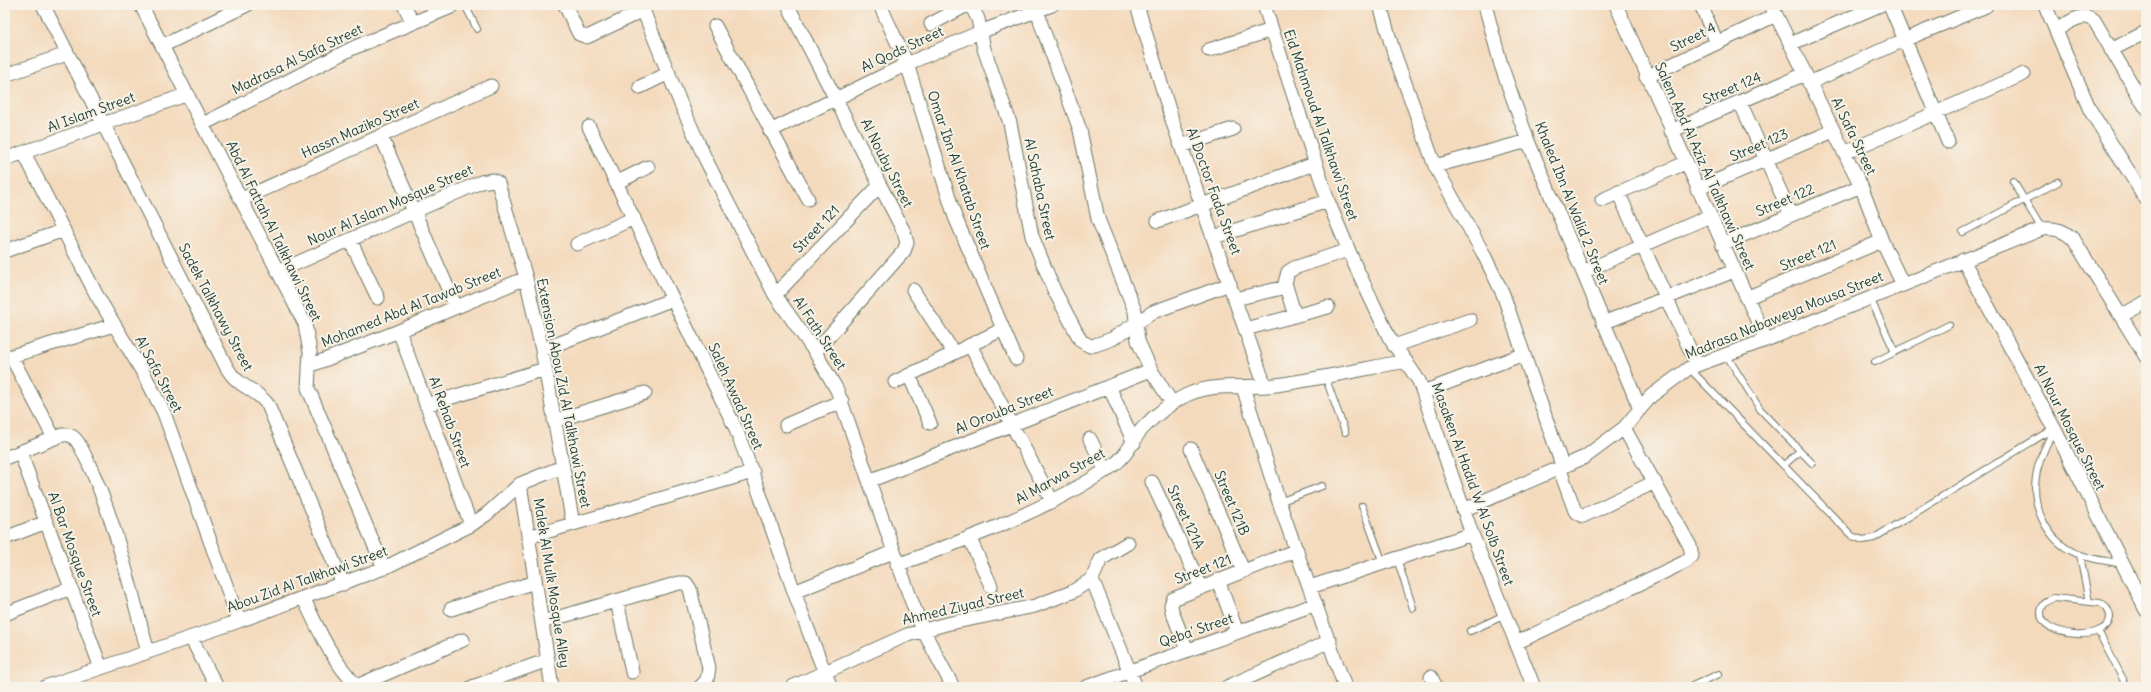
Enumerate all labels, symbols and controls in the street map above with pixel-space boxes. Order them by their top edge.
street label: Street 4 [1667,18,1719,56]
street label: Madrasa Al Safa Street [229,19,365,98]
street label: Al Qods Street [858,22,946,76]
street label: Eid Mahmoud Al Talkhawi Street [1280,27,1362,223]
street label: Salem Abd Al Aziz Al Talkhawi Street [1651,59,1759,273]
street label: Street 124 [1700,68,1764,108]
street label: Al Islam Street [45,88,138,136]
street label: Omar Ibn Al Khatab Street [923,88,995,252]
street label: Hassn Maziko Street [298,94,422,162]
street label: Al Safa Street [1827,94,1881,178]
street label: Al Nouby Street [857,116,917,211]
street label: Khaled Ibn Al Walid 2 Street [1531,119,1613,287]
street label: Al Doctor Fada Street [1183,125,1245,257]
street label: Street 123 [1727,125,1791,165]
street label: Al Sahaba Street [1020,136,1060,242]
street label: Abd Al Fattah Al Talkhawi Street [222,138,326,325]
street label: Nour Al Islam Mosque Street [305,160,476,250]
street label: Street 122 [1753,180,1817,220]
street label: Street 121 [789,201,843,257]
street label: Street 121 [1777,235,1839,275]
street label: Sadek Talkhawy Street [175,240,257,374]
street label: Mohamed Abd Al Tawab Street [319,263,504,351]
street label: Madrasa Nabaweya Mousa Street [1682,267,1886,363]
street label: Extension Abou Zid Al Talkhawi Street [533,277,595,510]
street label: Al Fath Street [790,293,851,373]
street label: Al Safa Street [131,333,187,416]
street label: Saleh Awad Street [704,340,768,452]
street label: Al Nour Mosque Street [2030,361,2110,494]
street label: Al Rehab Street [425,374,475,470]
street label: Masaken Al Hadid W Al Solb Street [1428,380,1518,588]
street label: Al Orouba Street [952,382,1056,438]
street label: Al Marwa Street [1012,444,1108,508]
street label: Street 121B [1210,468,1254,538]
street label: Street 121A [1163,482,1209,552]
street label: Al Bar Mosque Street [44,489,106,619]
street label: Malek Al Mulk Mosque Alley [530,497,574,669]
street label: Abou Zid Al Talkhawi Street [224,541,390,616]
street label: Street 121 [1172,550,1234,588]
street label: Ahmed Ziyad Street [900,583,1026,629]
street label: Qeba' Street [1157,609,1236,651]

